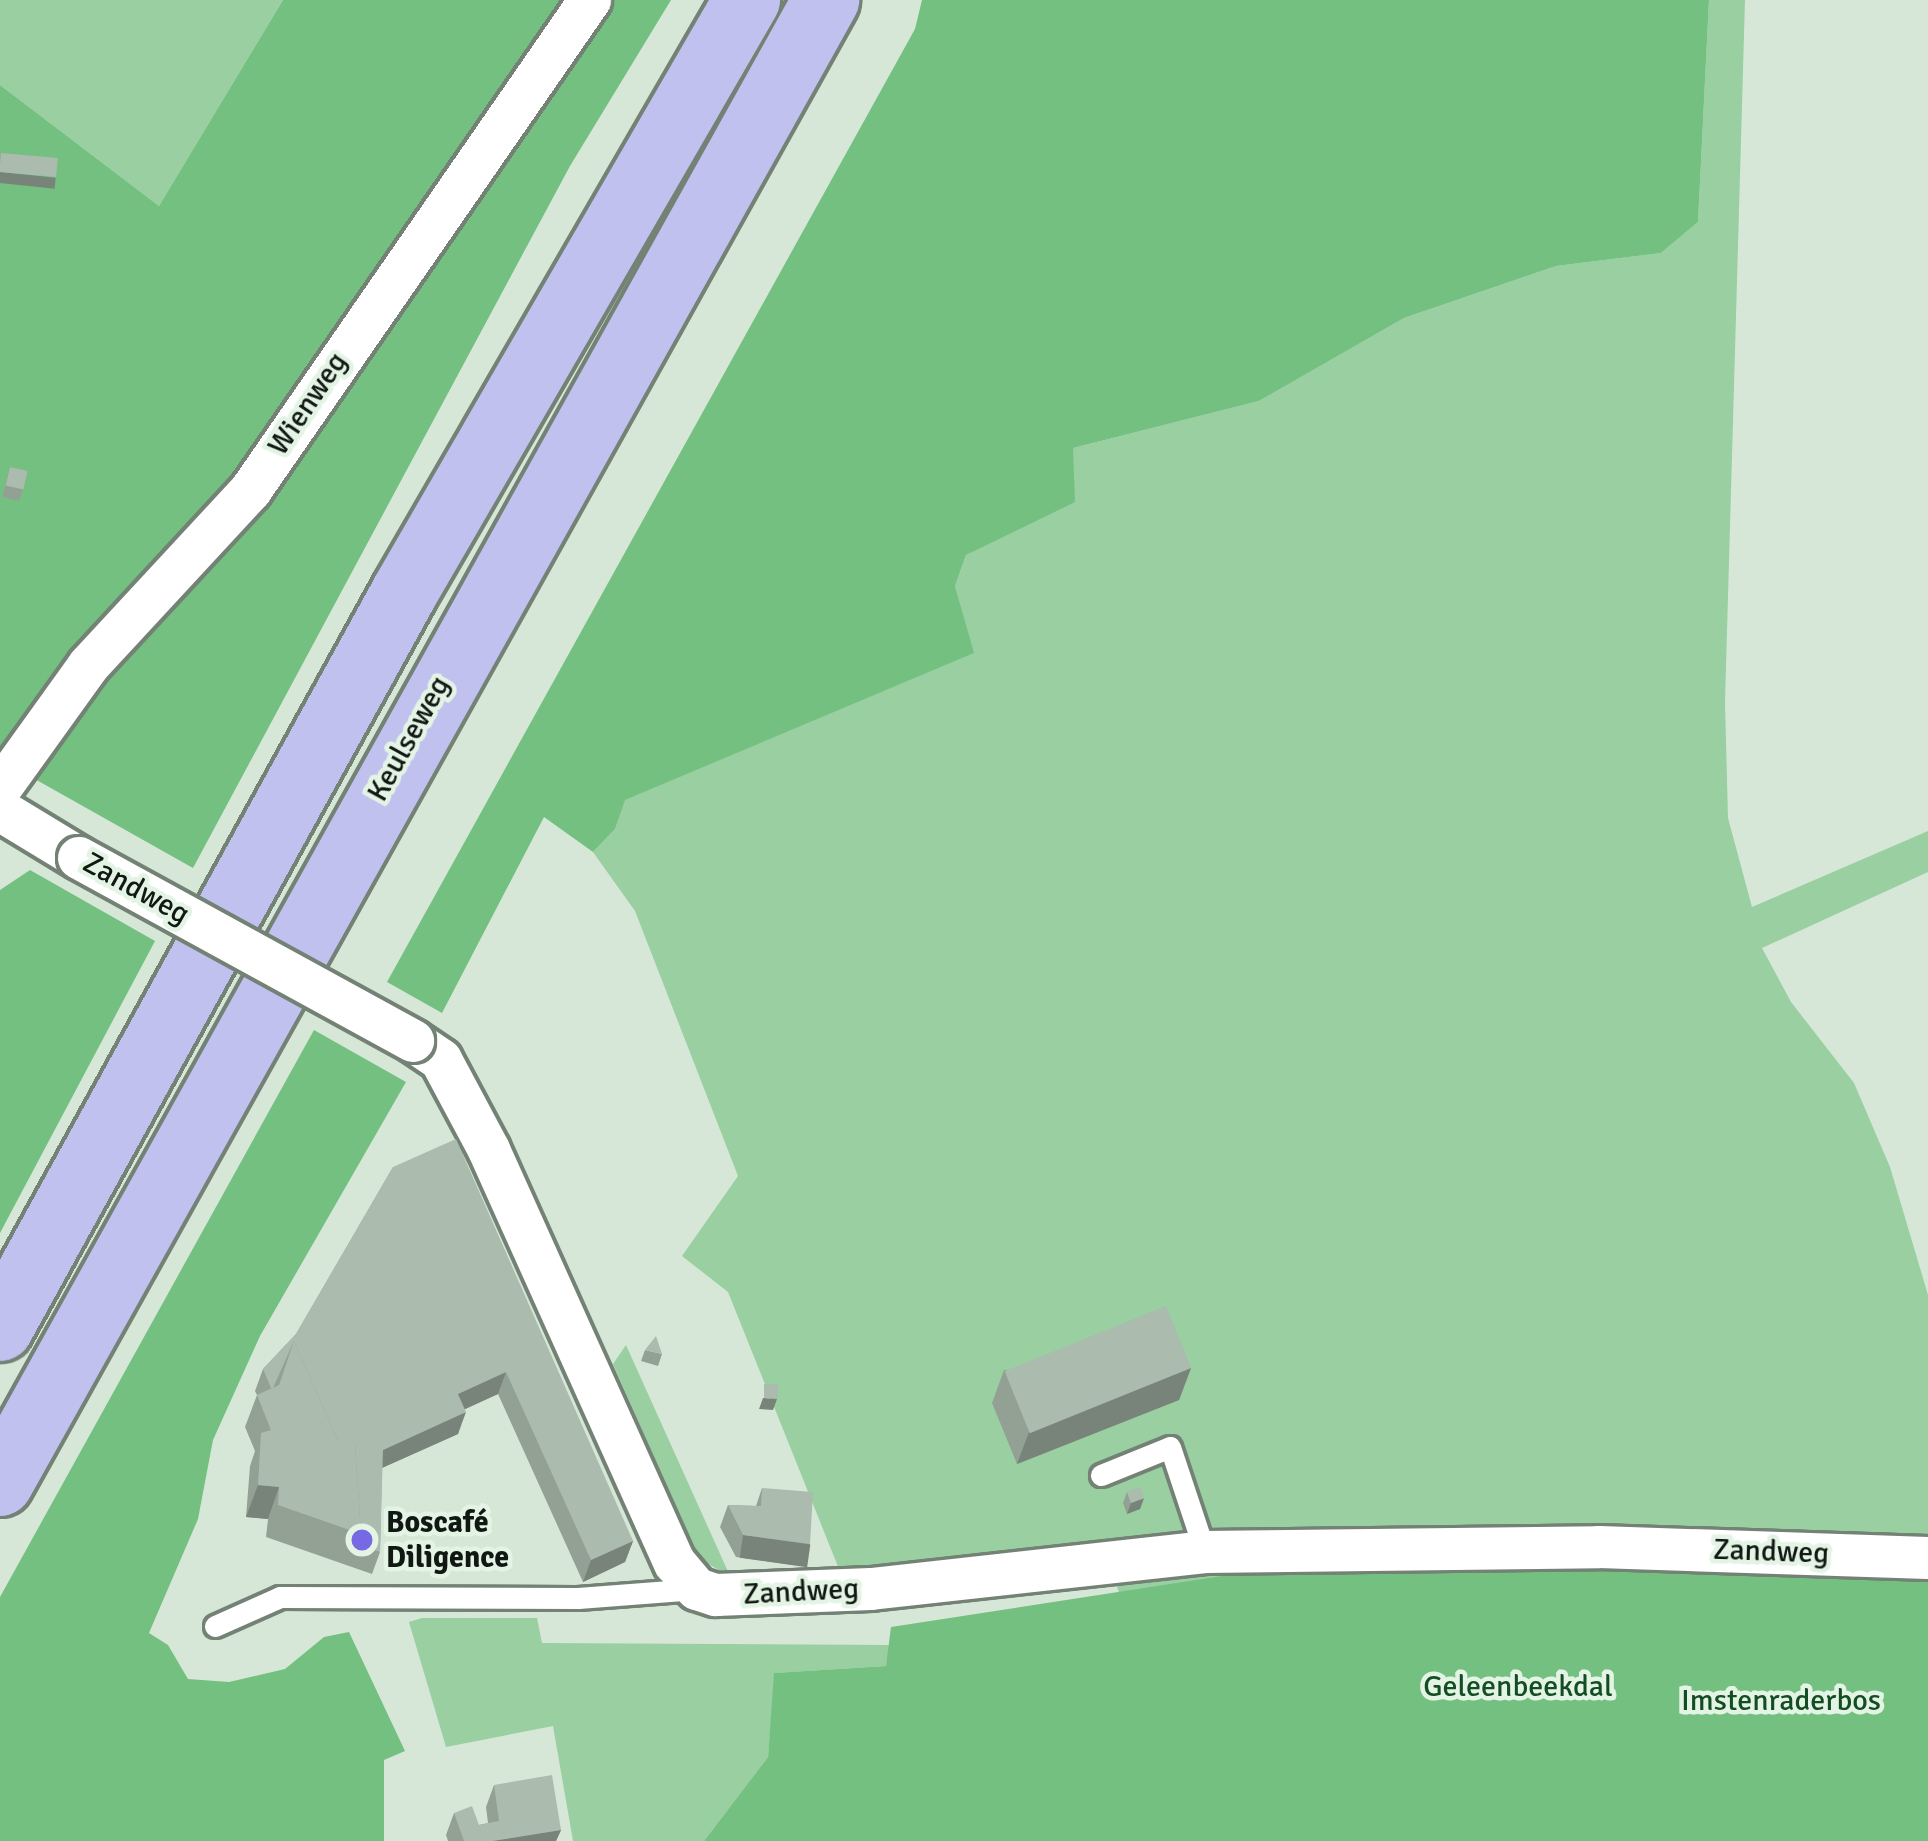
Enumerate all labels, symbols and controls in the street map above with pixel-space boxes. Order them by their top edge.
street label: Wienweg [260,346,356,462]
street label: Keulseweg [360,670,458,808]
street label: Zandweg [77,845,195,933]
place label: Boscafé Diligence [386,1505,509,1576]
marker: Boscafé Diligence [349,1527,375,1553]
street label: Zandweg [1712,1532,1830,1572]
street label: Zandweg [742,1571,860,1613]
park label: Geleenbeekdal [1423,1669,1613,1705]
park label: Imstenraderbos [1681,1683,1881,1719]

